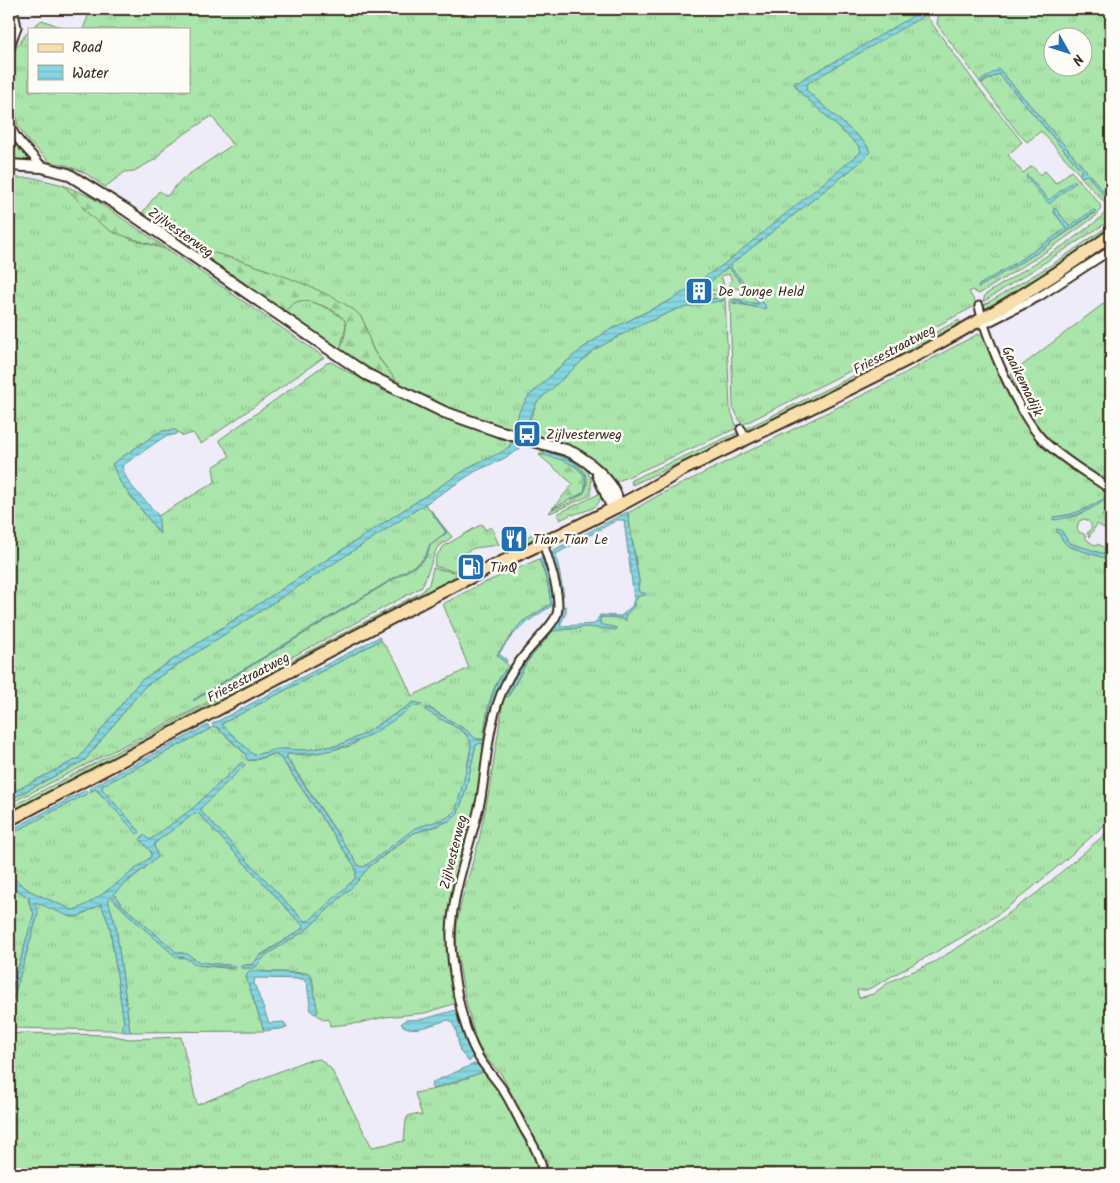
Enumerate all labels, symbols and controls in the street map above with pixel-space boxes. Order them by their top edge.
legend [28,28,190,92]
north arrow [1042,28,1092,78]
text: Road [72,36,103,60]
text: N [1066,49,1089,70]
text: Water [72,62,109,86]
street label: Zijlvesterweg [143,202,218,264]
building icon: De Jonge Held [684,276,714,306]
place label: De Jonge Held [718,281,805,303]
street label: Friesestraatweg [849,319,940,381]
street label: Gaaikemadijk [996,342,1049,421]
bus stop icon: Zijlvesterweg [512,419,542,449]
place label: Zijlvesterweg [546,424,622,446]
restaurant icon: Tian Tian Le [499,524,529,554]
place label: Tian Tian Le [533,529,609,551]
fuel station icon: TinQ [456,552,486,582]
place label: TinQ [490,557,517,579]
street label: Friesestraatweg [203,647,294,709]
street label: Zijlvesterweg [434,813,474,892]

